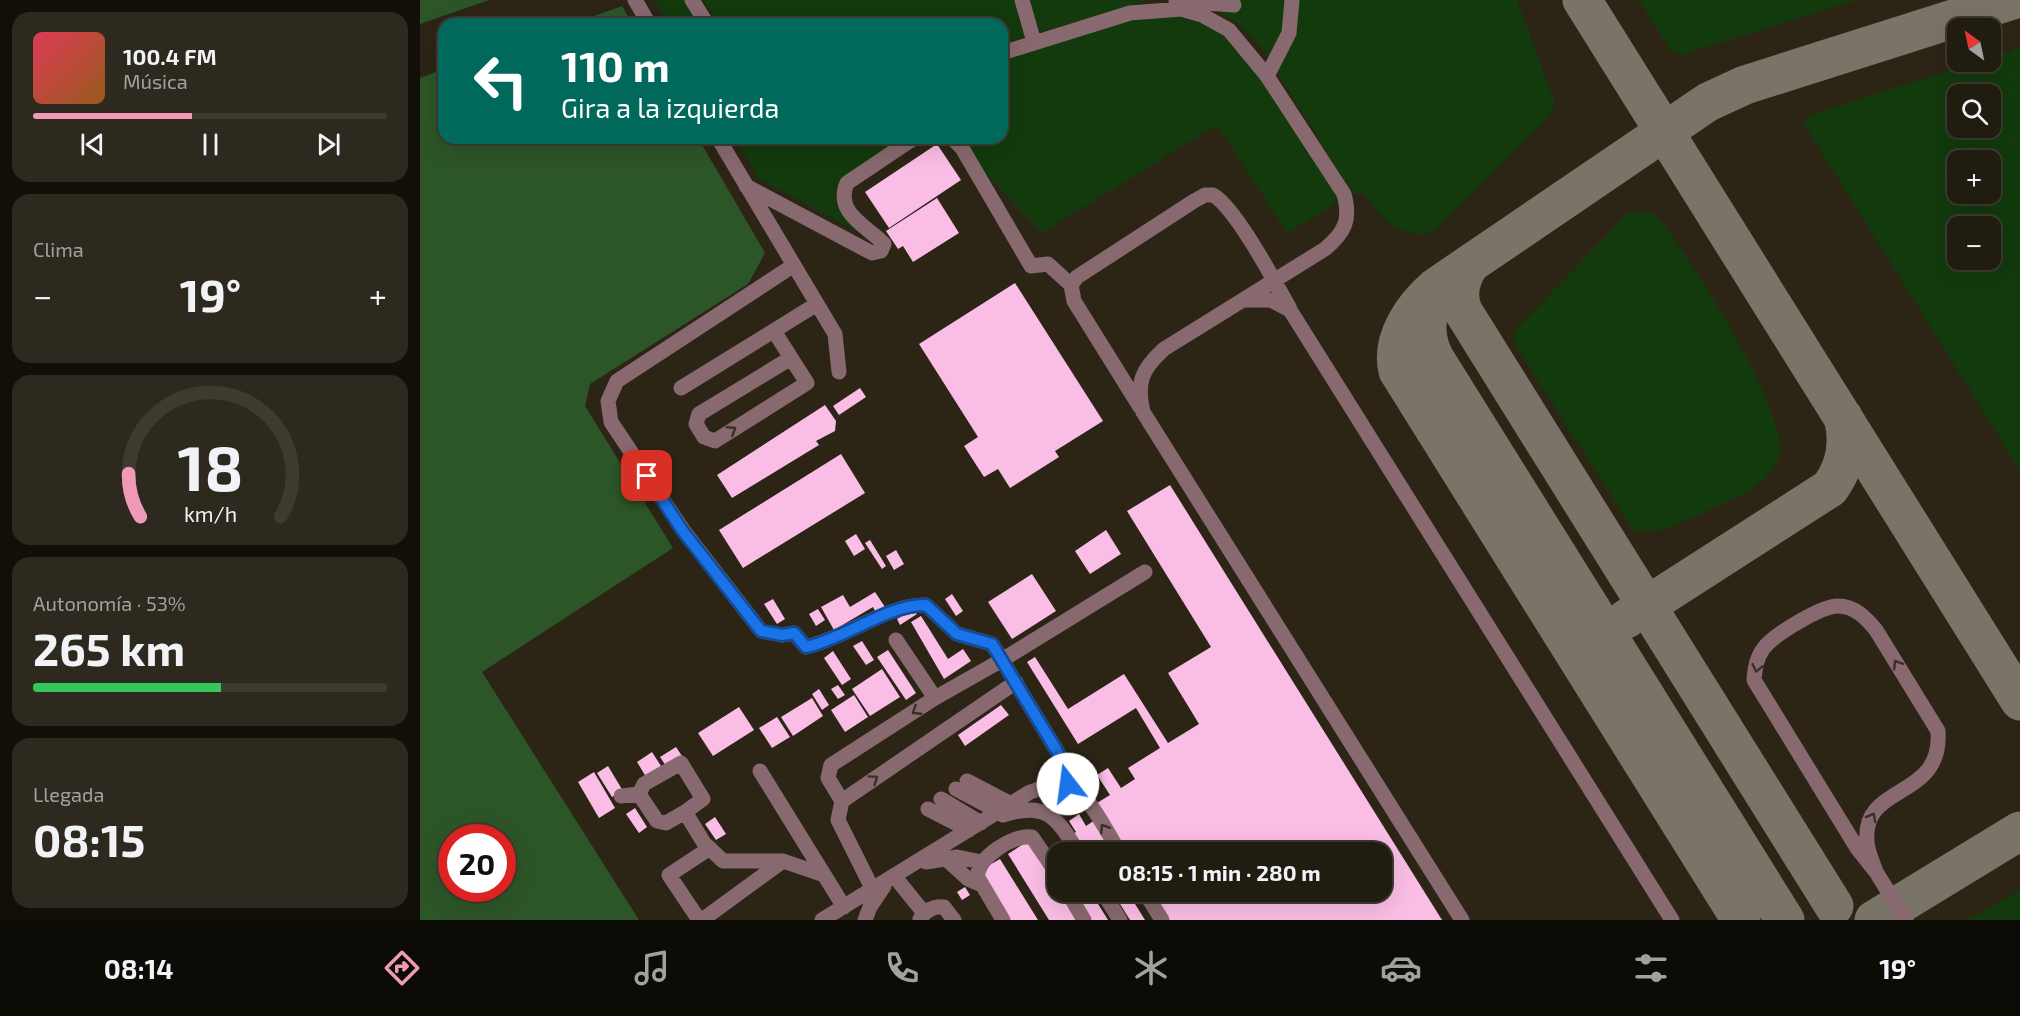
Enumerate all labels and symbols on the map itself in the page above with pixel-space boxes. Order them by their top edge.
north arrow [1947,18,2001,72]
one-way arrow [726,425,736,437]
pin [621,450,672,501]
one-way arrow [1892,660,1904,670]
one-way arrow [1751,663,1764,673]
one-way arrow [911,704,922,715]
position arrow [1036,752,1100,816]
one-way arrow [868,775,879,786]
one-way arrow [1865,813,1876,823]
one-way arrow [1100,823,1111,834]
speed limit sign: 20 [438,824,516,902]

